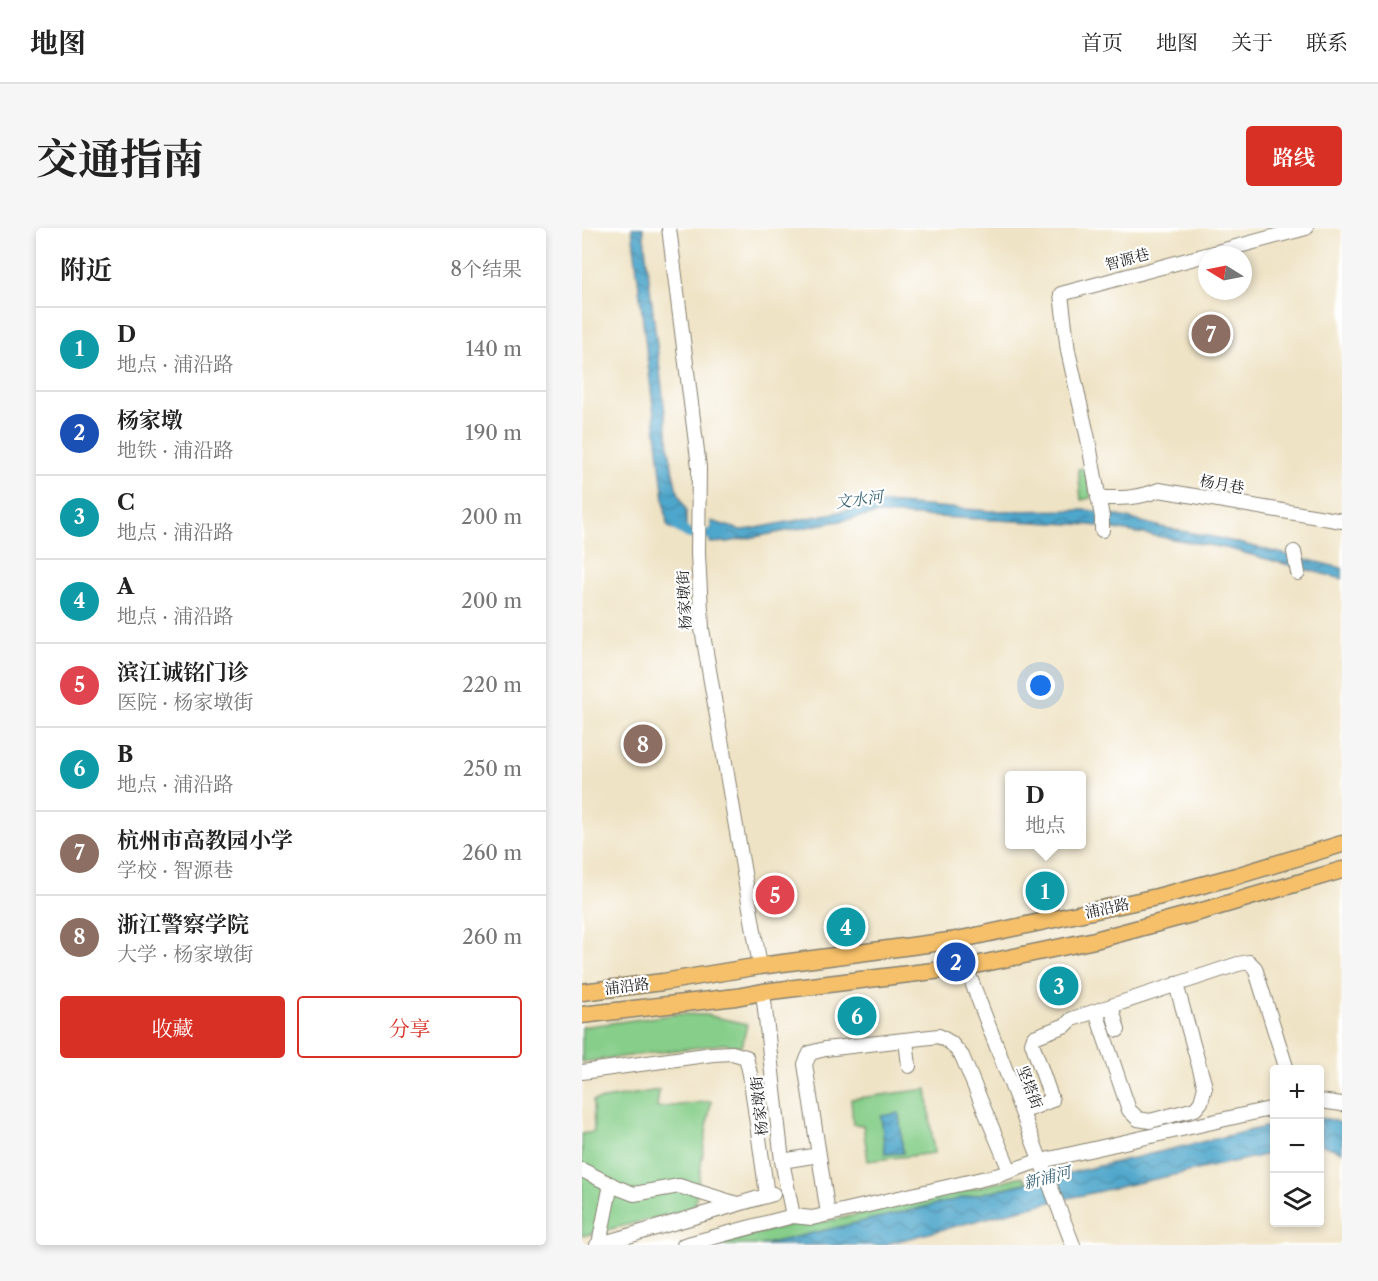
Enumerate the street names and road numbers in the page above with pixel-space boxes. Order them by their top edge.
street label: 智源巷 [1103,244,1151,274]
street label: 杨月巷 [1198,471,1246,497]
street label: 杨家墩街 [673,570,695,630]
street label: 浦沿路 [1083,894,1131,922]
street label: 浦沿路 [604,974,650,998]
street label: 坚塔街 [1013,1063,1047,1111]
street label: 杨家墩街 [746,1075,772,1137]

